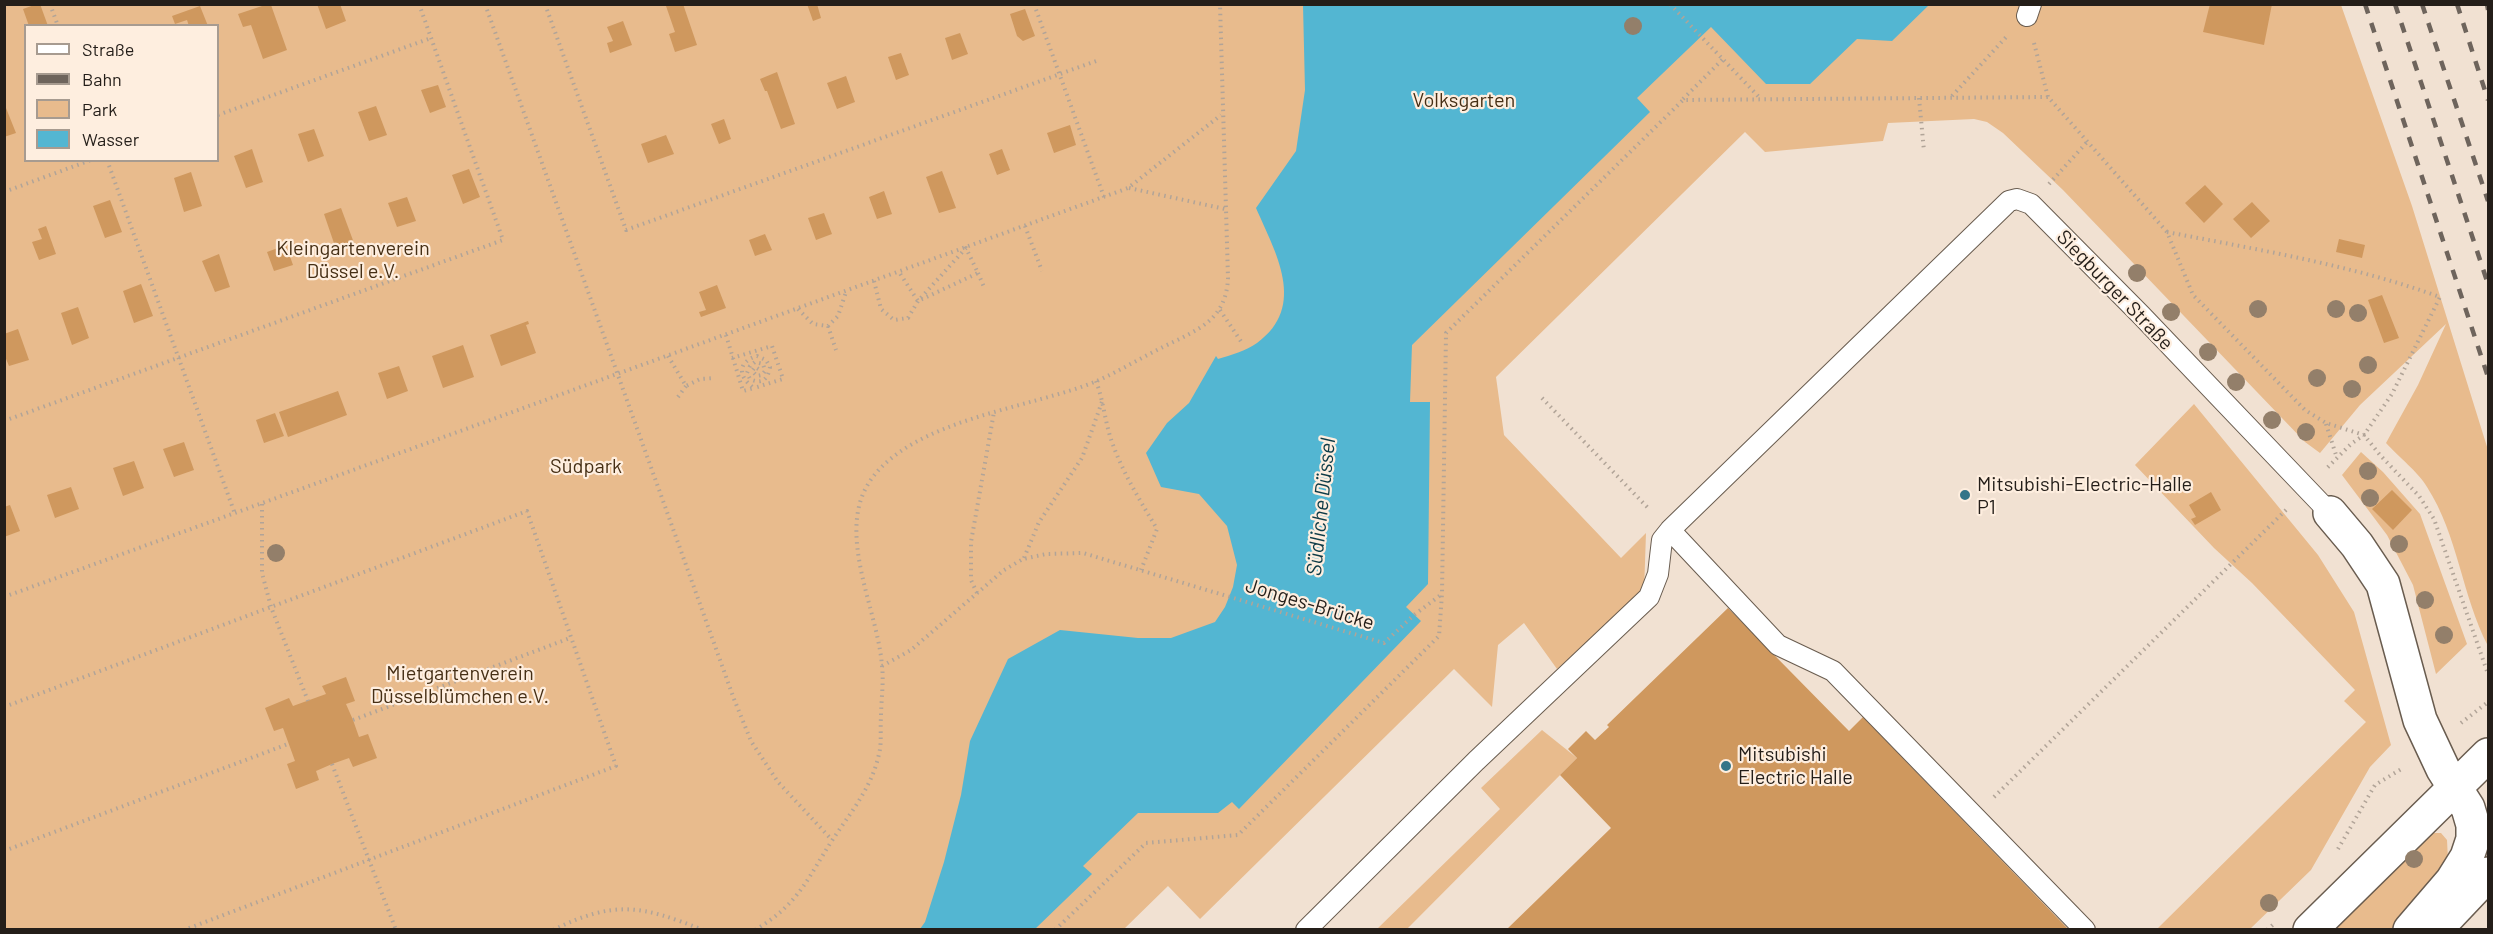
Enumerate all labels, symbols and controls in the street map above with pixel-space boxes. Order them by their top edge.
legend [24,24,219,162]
text: Straße [82,38,134,60]
text: Bahn [82,68,122,90]
park label: Volksgarten [1413,88,1515,112]
text: Park [82,98,117,120]
text: Wasser [82,128,139,150]
street label: Siegburger Straße [2052,225,2178,355]
park label: Kleingartenverein Düssel e.V. [276,236,430,283]
water label: Südliche Düssel [1301,437,1341,577]
park label: Südpark [550,454,622,478]
place label: Mitsubishi-Electric-Halle P1 [1977,472,2192,519]
marker: Mitsubishi-Electric-Halle P1 [1958,488,1972,502]
street label: Jonges-Brücke [1243,573,1377,635]
park label: Mietgartenverein Düsselblümchen e.V. [371,661,549,708]
place label: Mitsubishi Electric Halle [1738,742,1853,789]
marker: Mitsubishi Electric Halle [1719,759,1733,773]

